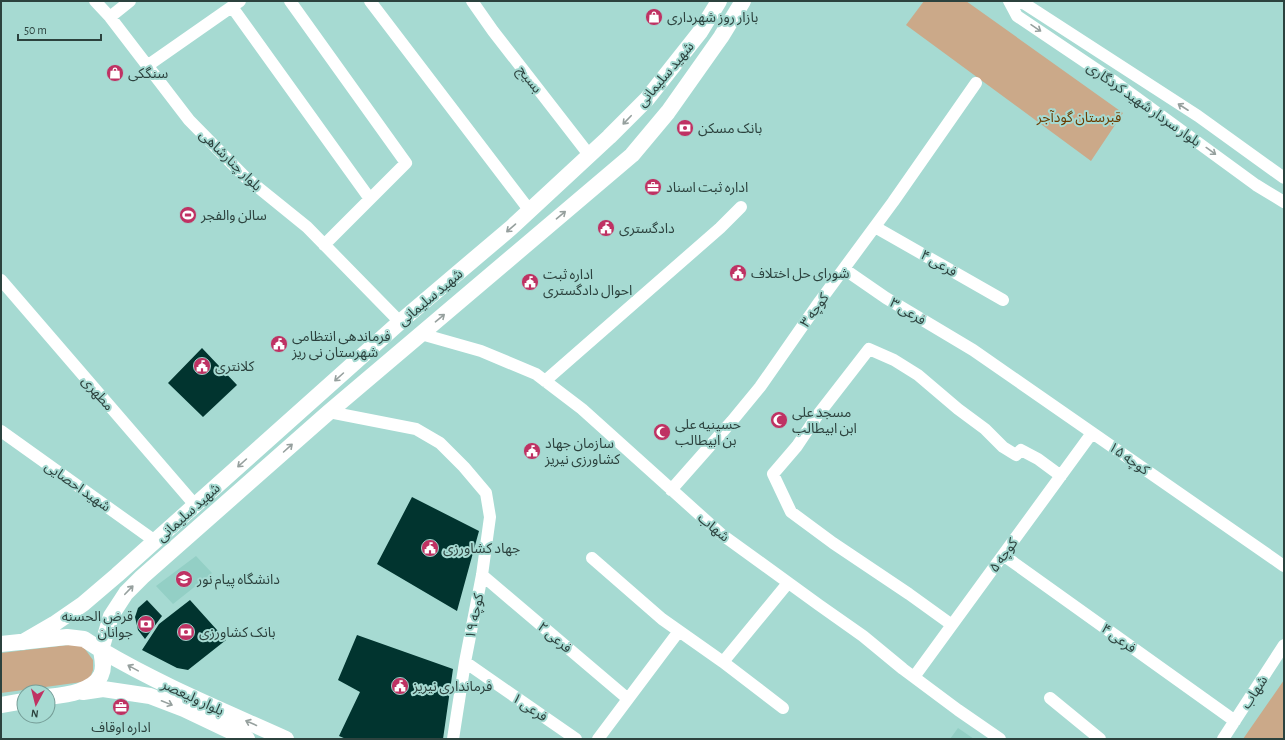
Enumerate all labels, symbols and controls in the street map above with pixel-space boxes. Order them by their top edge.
shop icon: بازار روز شهرداری [644,7,664,27]
place label: بازار روز شهرداری [667,11,758,26]
scale bar [18,16,101,42]
text: 50 m [24,24,47,36]
one-way arrow [1030,24,1041,32]
street label: شهید سلیمانی [635,40,698,110]
street label: بلوار سردار شهید کردگاری [1083,60,1204,150]
shop icon: سنگکی [105,63,125,83]
street label: بسیج [512,63,544,98]
place label: سنگکی [128,66,168,82]
one-way arrow [1178,103,1189,111]
park label: قبرستان گودآجر [1036,110,1121,126]
one-way arrow [622,115,632,125]
bank icon: بانک مسکن [675,118,695,138]
place label: بانک مسکن [698,122,762,137]
street label: بلوار چنارشاهی [195,128,264,195]
one-way arrow [1205,147,1216,155]
office icon: اداره ثبت اسناد [643,177,663,197]
place label: اداره ثبت اسناد [666,181,748,196]
sports icon: سالن والفجر [178,205,198,225]
place label: سالن والفجر [200,209,267,224]
one-way arrow [555,211,566,220]
public building icon: دادگستری [596,218,616,238]
place label: دادگستری [619,221,675,237]
one-way arrow [506,223,517,232]
street label: فرعی ۴ [918,248,959,281]
public building icon: شورای حل اختلاف [728,263,748,283]
street label: شهید سلیمانی [396,267,466,330]
place label: شورای حل اختلاف [751,267,849,282]
place label: اداره ثبت احوال دادگستری [543,268,632,299]
public building icon: اداره ثبت احوال دادگستری [520,272,540,292]
street label: کوچه ۳ [798,291,833,331]
street label: فرعی ۳ [887,296,928,329]
one-way arrow [435,313,446,322]
place label: فرماندهی انتظامی شهرستان نی ریز [291,330,391,361]
public building icon: فرماندهی انتظامی شهرستان نی ریز [269,334,289,354]
public building icon: کلانتری [192,356,212,376]
place label: کلانتری [215,360,255,375]
one-way arrow [334,372,344,381]
street label: مطهری [78,374,116,414]
place label: مسجد علی ابن ابیطالب [792,406,857,437]
mosque icon: مسجد علی ابن ابیطالب [769,410,789,430]
place label: حسینیه علی بن ابیطالب [675,418,741,449]
mosque icon: حسینیه علی بن ابیطالب [652,422,672,442]
place label: سازمان جهاد کشاورزی نیریز [544,437,620,468]
street label: کوچه ۱۵ [1104,440,1151,479]
public building icon: سازمان جهاد کشاورزی نیریز [522,441,542,461]
one-way arrow [283,443,294,452]
street label: شهید احصایی [42,459,113,515]
one-way arrow [237,459,247,468]
street label: شهید سلیمانی [154,481,224,545]
street label: شهاب [694,511,732,545]
street label: کوچه ۵ [987,536,1022,576]
public building icon: جهاد کشاورزی [420,538,440,558]
place label: جهاد کشاورزی [443,542,520,557]
school or university icon: دانشگاه پیام نور [174,569,194,589]
place label: دانشگاه پیام نور [196,572,280,590]
one-way arrow [124,585,134,595]
street label: کوچه ۱۹ [464,592,488,640]
place label: قرض الحسنه جوانان [62,610,133,641]
bank icon: قرض الحسنه جوانان [136,614,156,634]
street label: فرعی ۲ [534,620,574,656]
bank icon: بانک کشاورزی [176,622,196,642]
street label: فرعی ۴ [1098,622,1138,657]
place label: بانک کشاورزی [199,626,276,641]
one-way arrow [127,664,139,672]
street label: شهاب [1239,674,1271,712]
public building icon: فرمانداری نیریز [390,676,410,696]
street label: بلوار ولیعصر [158,677,226,719]
place label: فرمانداری نیریز [412,680,492,695]
north arrow [16,684,56,724]
street label: فرعی ۱ [509,691,550,725]
office icon: اداره اوقاف [111,697,131,717]
one-way arrow [160,699,172,707]
text: N [30,708,39,719]
one-way arrow [245,719,257,726]
place label: اداره اوقاف [91,721,151,736]

